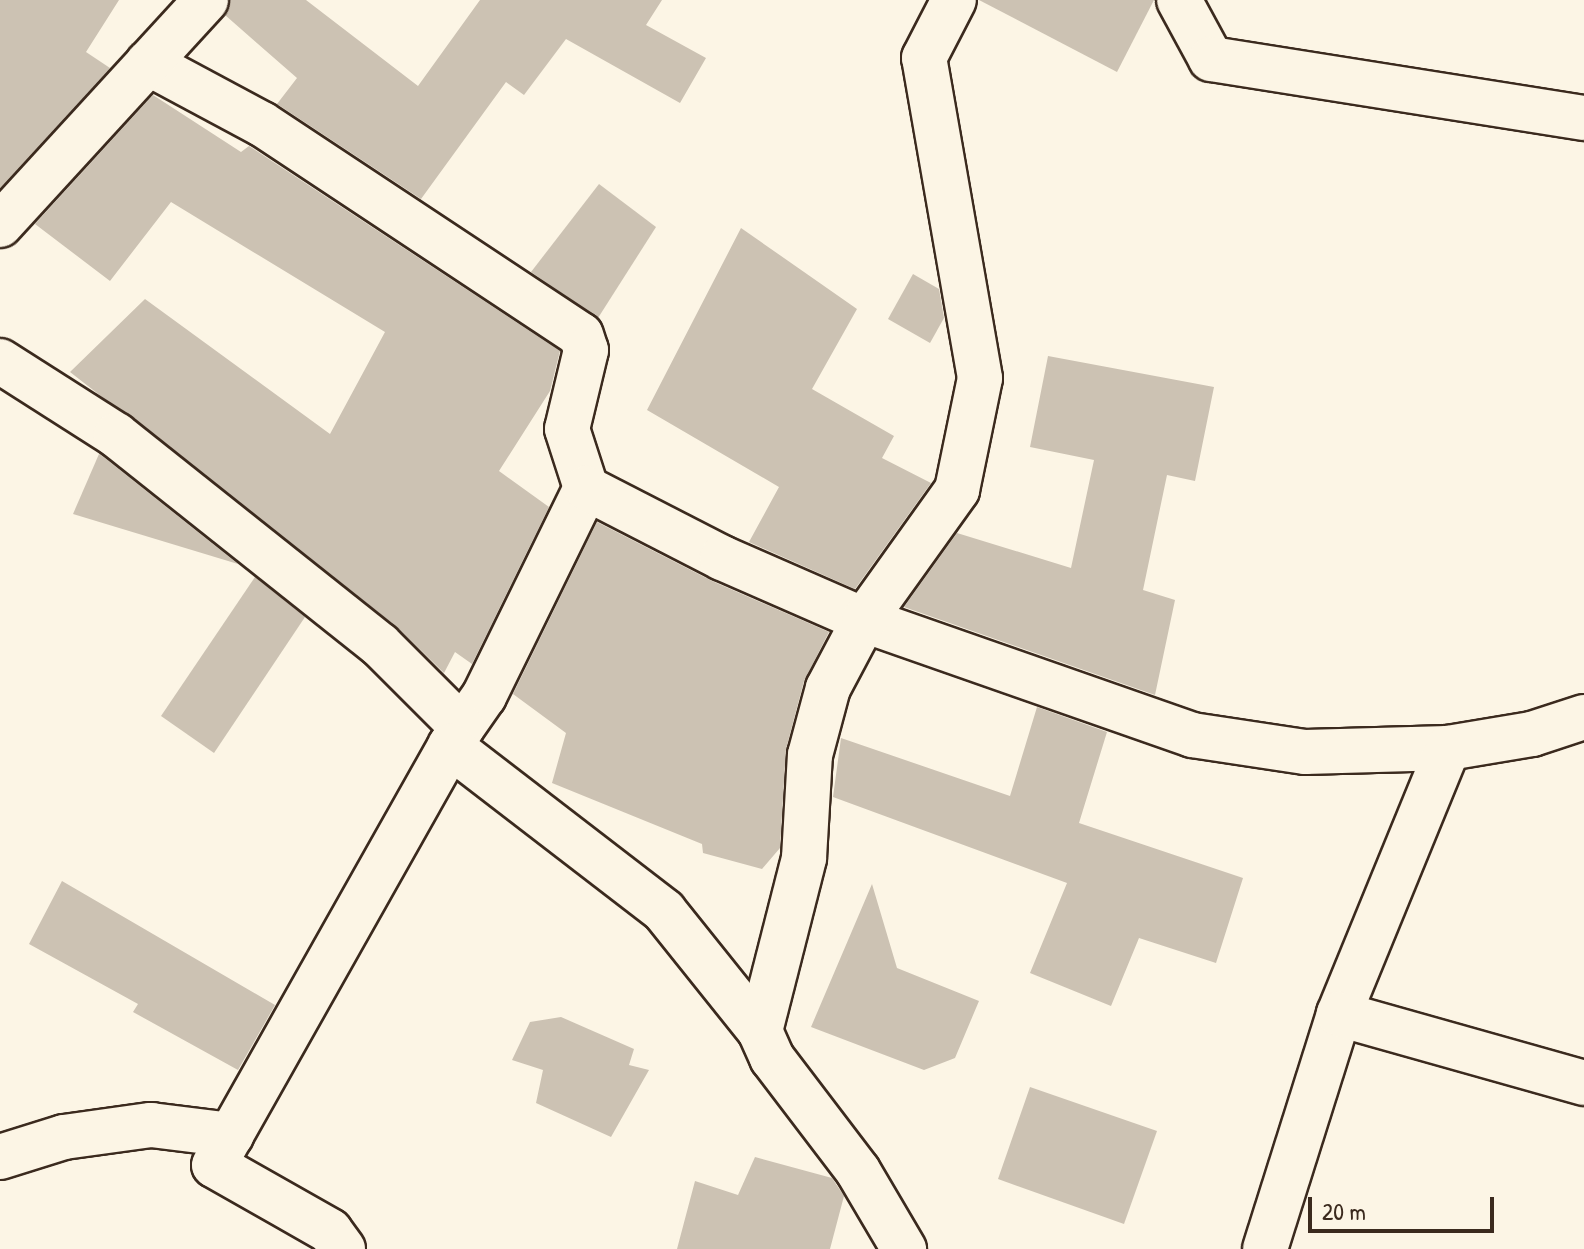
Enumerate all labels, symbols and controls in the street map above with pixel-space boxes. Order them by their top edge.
scale bar [1312,1181,1498,1231]
text: 20 m [1322,1195,1366,1227]

